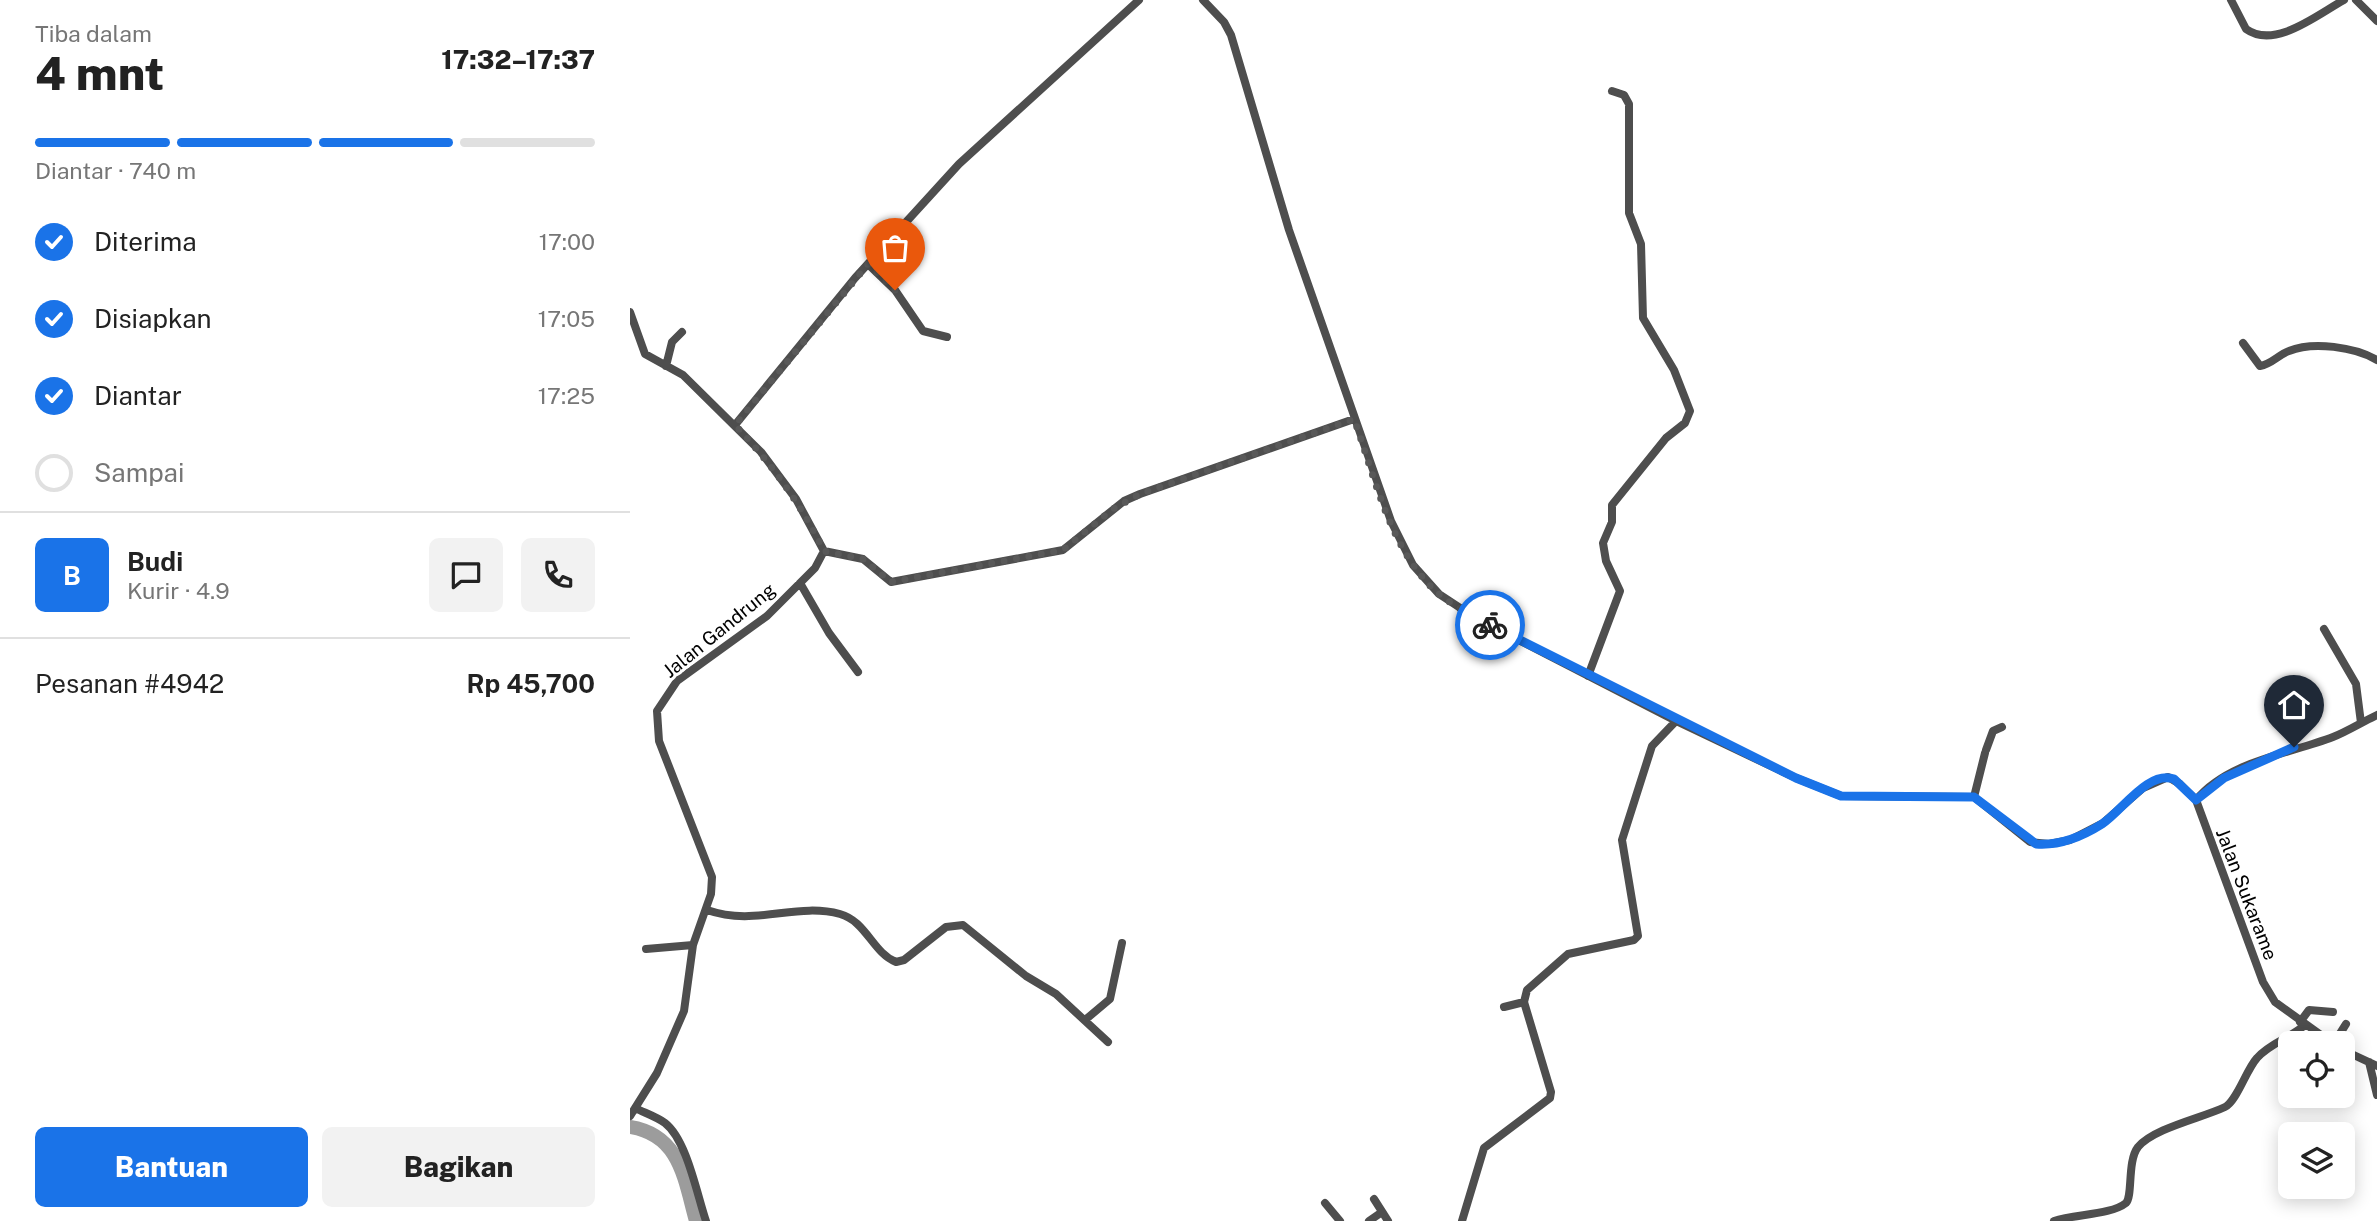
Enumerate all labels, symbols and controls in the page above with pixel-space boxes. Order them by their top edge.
text: Tiba dalam [35,20,152,47]
text: 17:32–17:37 [441,44,595,75]
text: 4 mnt [35,46,164,100]
text: Diantar · 740 m [35,157,196,184]
pin [865,218,925,290]
icon: check [35,223,73,261]
text: Diterima [94,226,197,257]
text: 17:00 [539,228,595,255]
icon: bag [876,229,914,267]
icon: check [35,300,73,338]
text: Disiapkan [94,303,212,334]
text: 17:05 [538,305,595,332]
icon: check [35,377,73,415]
text: Diantar [94,380,182,411]
text: 17:25 [538,382,595,409]
text: Sampai [94,457,184,488]
button: chat [429,538,503,612]
button: phone [521,538,595,612]
text: Budi [127,546,183,577]
text: B [63,560,81,591]
text: Kurir · 4.9 [127,577,230,604]
street label: Jalan Gandrung [659,578,780,682]
courier [1455,590,1525,660]
icon: bike [1471,606,1509,644]
text: Pesanan #4942 [35,668,224,699]
text: Rp 45,700 [467,668,595,699]
pin [2264,675,2324,747]
icon: home [2275,686,2313,724]
street label: Jalan Sukarame [2212,825,2282,963]
map controls [2278,1031,2355,1199]
button: locate [2278,1031,2355,1108]
button: layers [2278,1122,2355,1199]
button: Bantuan [35,1127,308,1207]
button: Bagikan [322,1127,595,1207]

